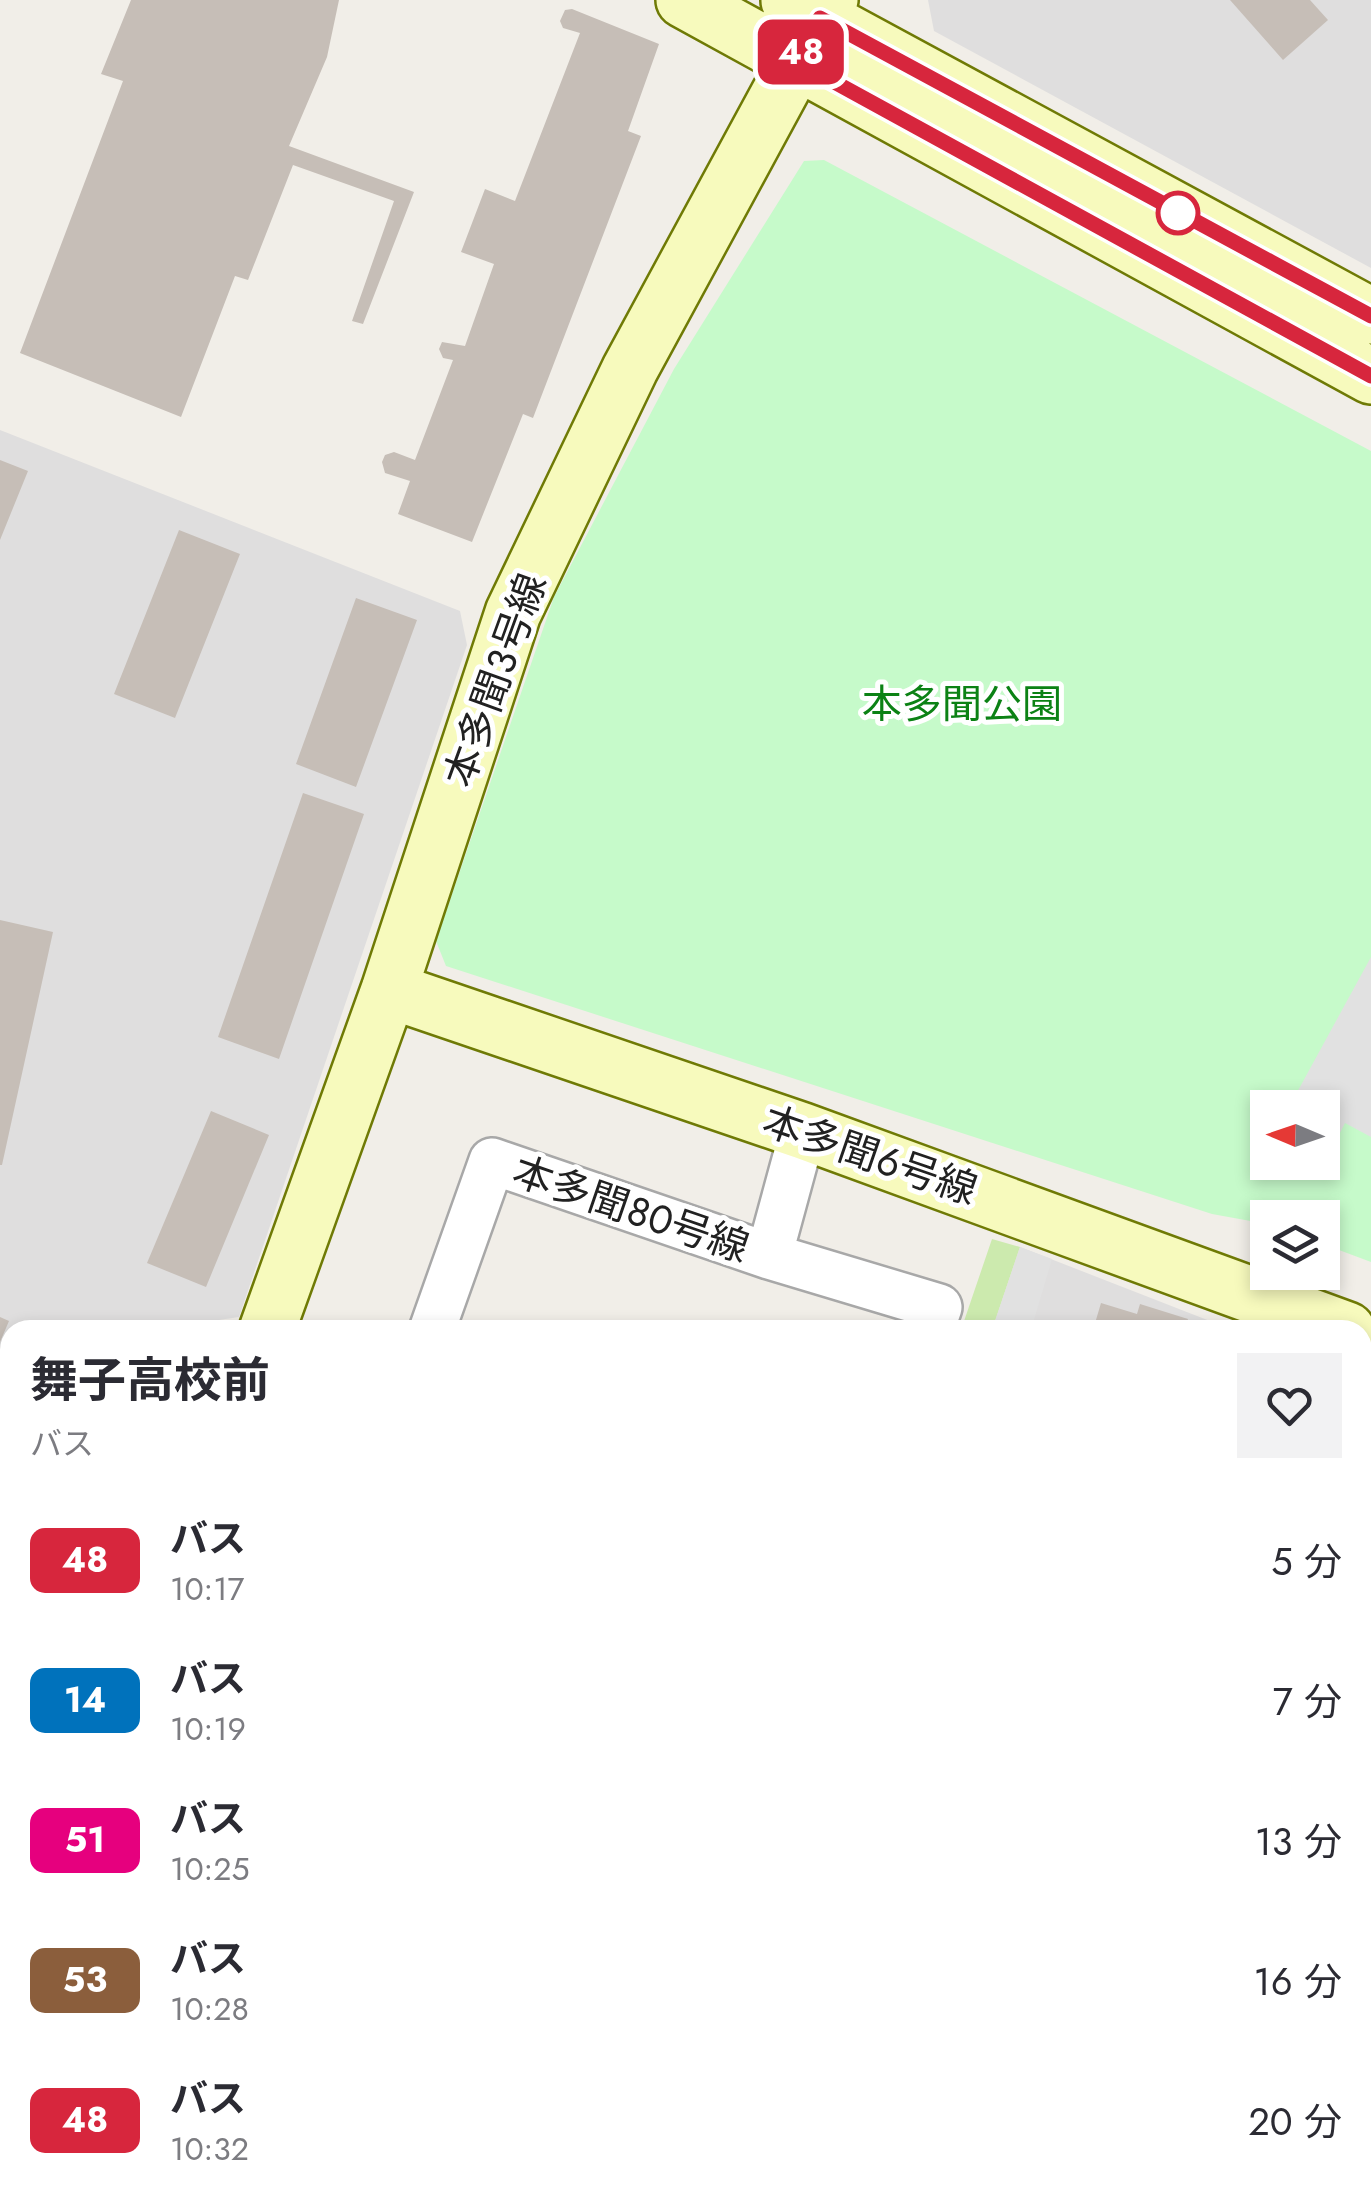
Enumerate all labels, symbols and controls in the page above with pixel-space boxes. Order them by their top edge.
line badge: 48 [756,20,846,84]
text: 48 [778,27,824,77]
unlabelled marker [1157,192,1199,234]
street label: 本多聞３号線 [430,565,560,795]
park label: 本多聞公園 [862,675,1062,733]
north arrow [1250,1090,1340,1180]
map controls [1250,1090,1340,1290]
street label: 本多聞６号線 [755,1091,985,1219]
street label: 本多聞８０号線 [505,1141,757,1277]
button: layers [1250,1200,1340,1290]
text: 舞子高校前 [30,1346,270,1415]
button: heart [1237,1353,1342,1458]
text: バス [30,1421,94,1467]
text: バス [170,1511,246,1566]
text: 5 分 [1271,1534,1342,1589]
text: 48 [62,1535,108,1585]
text: 10:17 [170,1566,244,1612]
text: バス [170,1651,246,1706]
text: 7 分 [1273,1674,1342,1729]
text: 14 [64,1675,106,1725]
text: 10:19 [170,1706,246,1752]
text: バス [170,1791,246,1846]
text: 13 分 [1255,1814,1342,1869]
text: 51 [65,1815,105,1865]
text: 10:25 [170,1846,249,1892]
text: バス [170,1931,246,1986]
text: 16 分 [1254,1954,1342,2009]
text: 53 [63,1955,107,2005]
text: 10:28 [170,1986,249,2032]
text: バス [170,2071,246,2126]
text: 20 分 [1248,2094,1342,2149]
text: 48 [62,2095,108,2145]
text: 10:32 [170,2126,249,2172]

